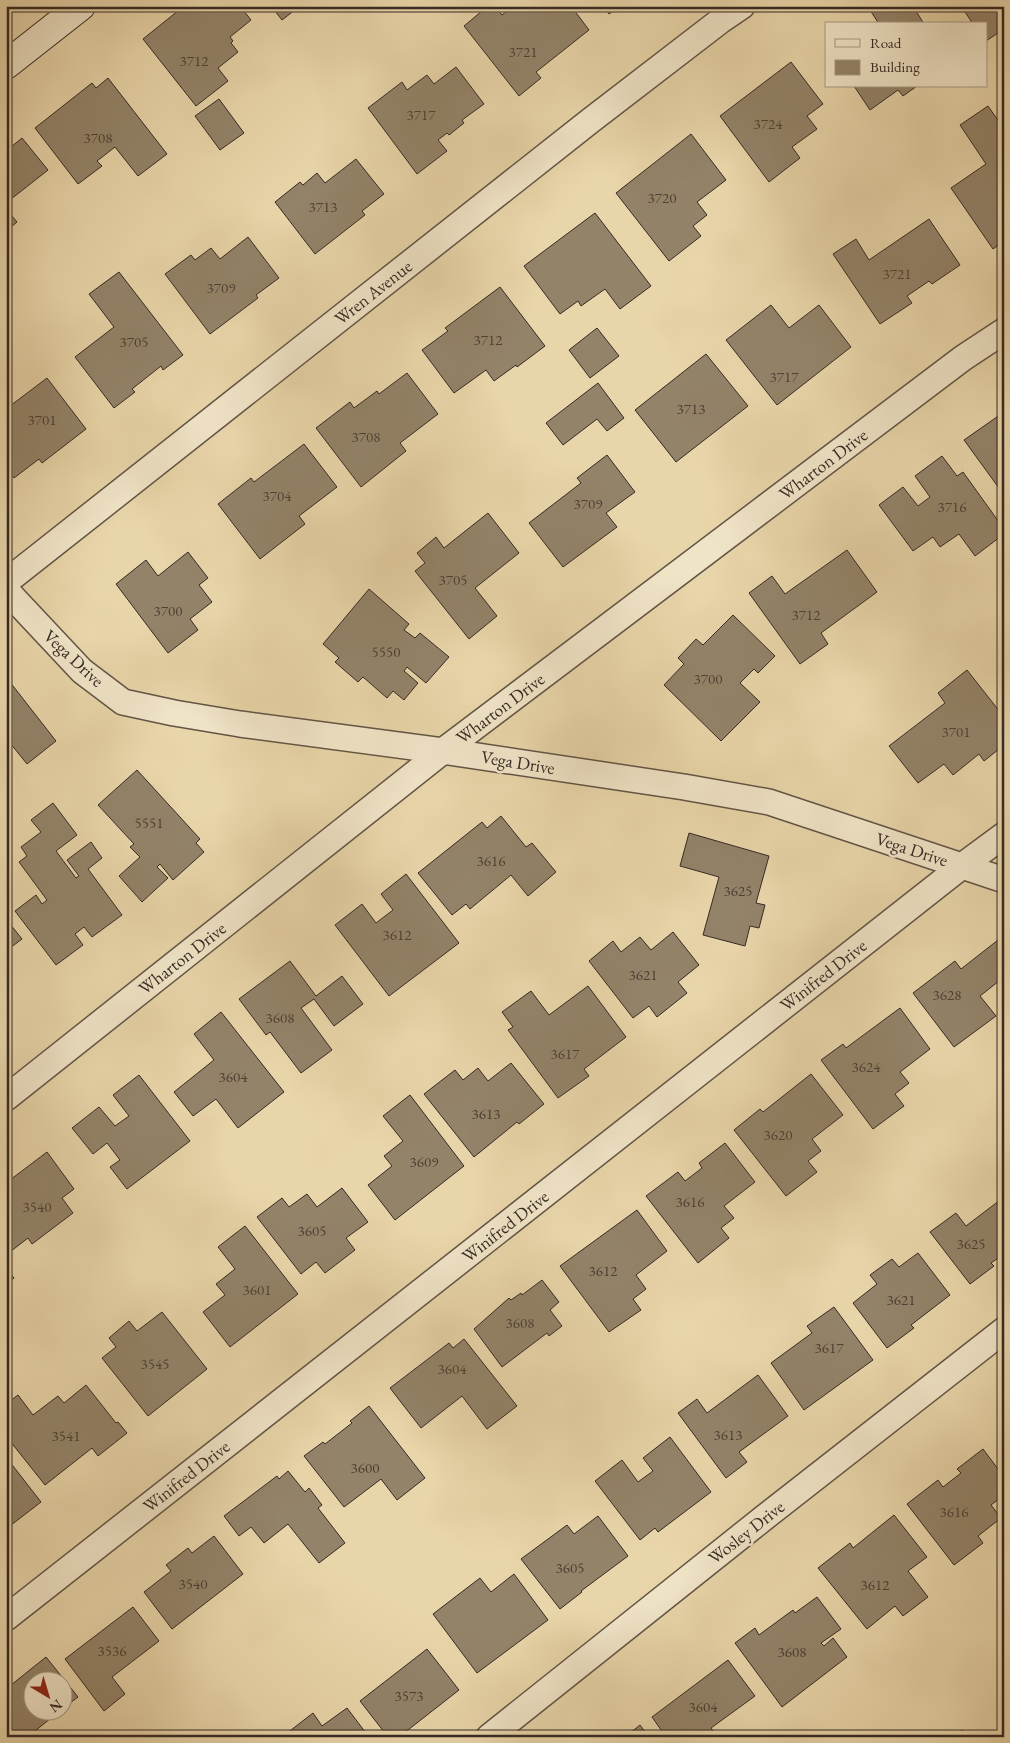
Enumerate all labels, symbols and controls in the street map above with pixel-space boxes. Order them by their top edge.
legend [825,22,988,88]
text: Road [870,33,902,52]
house number: 3721 [509,42,537,61]
house number: 3712 [180,51,209,70]
text: Building [870,57,920,76]
house number: 3717 [407,105,436,124]
house number: 3724 [754,114,783,133]
house number: 3708 [84,128,112,147]
house number: 3720 [648,188,676,207]
house number: 3713 [309,197,337,216]
street label: Wren Avenue [329,254,417,330]
house number: 3721 [883,264,911,283]
house number: 3709 [207,278,235,297]
house number: 3712 [474,330,503,349]
house number: 3705 [120,332,148,351]
house number: 3717 [770,367,799,386]
house number: 3713 [677,399,705,418]
house number: 3701 [28,410,56,429]
street label: Wharton Drive [774,423,872,505]
house number: 3708 [352,427,380,446]
house number: 3704 [263,486,292,505]
house number: 3709 [574,494,602,513]
house number: 3716 [938,497,966,516]
house number: 3705 [439,570,467,589]
house number: 3700 [154,601,182,620]
house number: 3712 [792,605,821,624]
street label: Vega Drive [39,624,109,692]
house number: 5550 [372,642,400,661]
street label: Wharton Drive [451,667,549,749]
house number: 3700 [694,669,722,688]
house number: 3701 [942,722,970,741]
street label: Vega Drive [479,745,557,779]
house number: 5551 [135,813,163,832]
street label: Vega Drive [873,827,951,871]
house number: 3616 [477,851,505,870]
house number: 3625 [724,881,752,900]
street label: Wharton Drive [134,917,230,999]
house number: 3612 [383,925,412,944]
street label: Winifred Drive [775,934,871,1016]
house number: 3621 [629,965,657,984]
house number: 3628 [933,985,961,1004]
house number: 3608 [266,1008,294,1027]
house number: 3617 [551,1044,580,1063]
house number: 3624 [852,1057,881,1076]
house number: 3604 [219,1067,248,1086]
house number: 3613 [472,1104,500,1123]
house number: 3620 [764,1125,792,1144]
house number: 3609 [410,1152,438,1171]
street label: Winifred Drive [457,1185,553,1267]
house number: 3616 [676,1192,704,1211]
house number: 3540 [23,1197,51,1216]
house number: 3605 [298,1221,326,1240]
house number: 3625 [957,1234,985,1253]
house number: 3612 [589,1261,618,1280]
house number: 3601 [243,1280,271,1299]
house number: 3621 [887,1290,915,1309]
house number: 3608 [506,1313,534,1332]
house number: 3617 [815,1338,844,1357]
house number: 3545 [141,1354,169,1373]
house number: 3604 [438,1359,467,1378]
house number: 3613 [714,1425,742,1444]
house number: 3541 [52,1426,80,1445]
street label: Winifred Drive [138,1435,234,1517]
house number: 3600 [351,1458,379,1477]
street label: Wosley Drive [703,1495,789,1569]
house number: 3616 [940,1502,968,1521]
house number: 3605 [556,1558,584,1577]
house number: 3540 [179,1574,207,1593]
house number: 3612 [861,1575,890,1594]
house number: 3536 [98,1641,126,1660]
house number: 3608 [778,1642,806,1661]
north arrow [22,1670,72,1720]
house number: 3573 [395,1686,423,1705]
text: N [45,1696,66,1717]
house number: 3604 [689,1697,718,1716]

